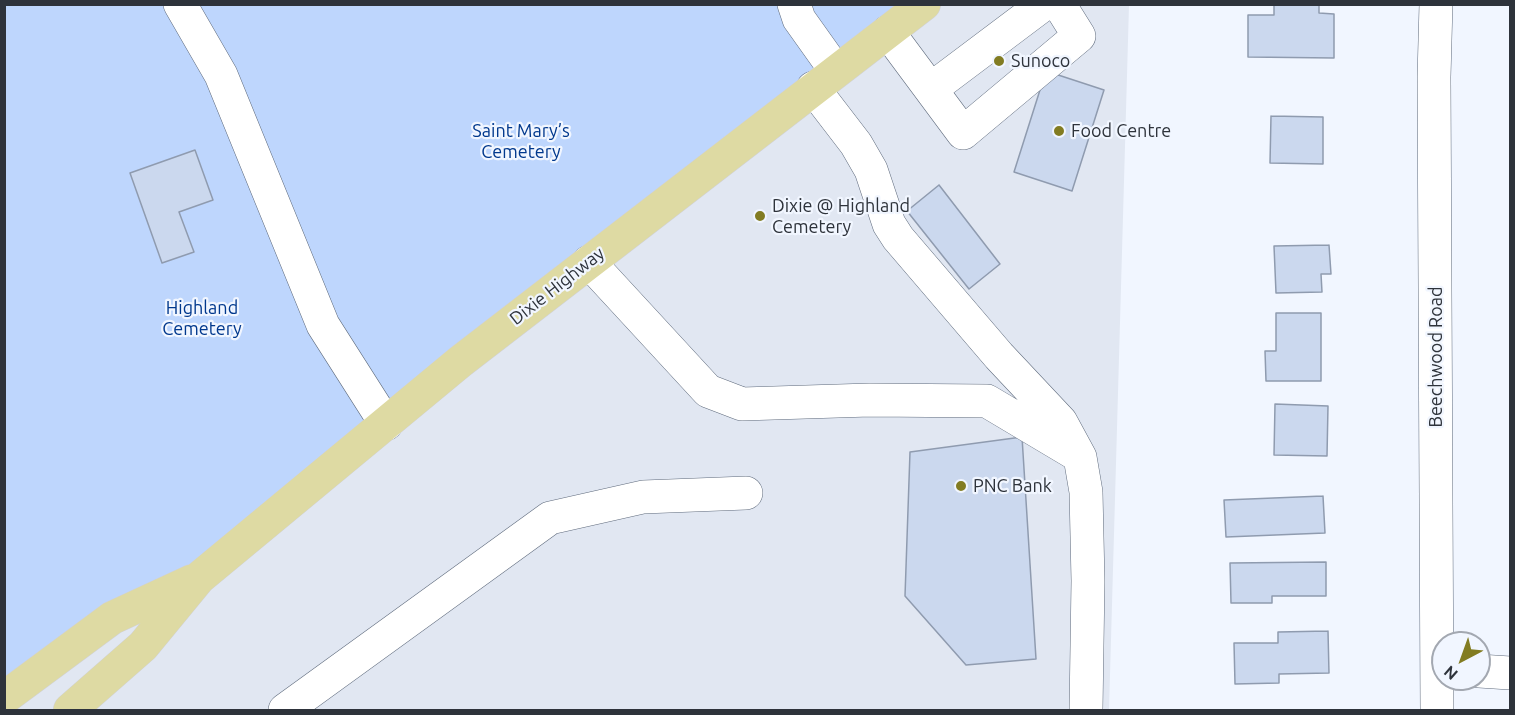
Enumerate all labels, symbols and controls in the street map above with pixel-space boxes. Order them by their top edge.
place label: Sunoco [1011,50,1070,72]
marker: Sunoco [992,54,1006,68]
park label: Saint Mary’s Cemetery [472,120,570,162]
place label: Food Centre [1071,120,1171,142]
marker: Food Centre [1052,124,1066,138]
place label: Dixie @ Highland Cemetery [772,195,910,238]
marker: Dixie @ Highland Cemetery [753,209,767,223]
street label: Dixie Highway [505,242,609,330]
street label: Beechwood Road [1425,286,1447,428]
park label: Highland Cemetery [162,297,242,340]
place label: PNC Bank [973,475,1052,497]
marker: PNC Bank [954,479,968,493]
north arrow [1431,631,1491,691]
text: N [1440,662,1461,684]

